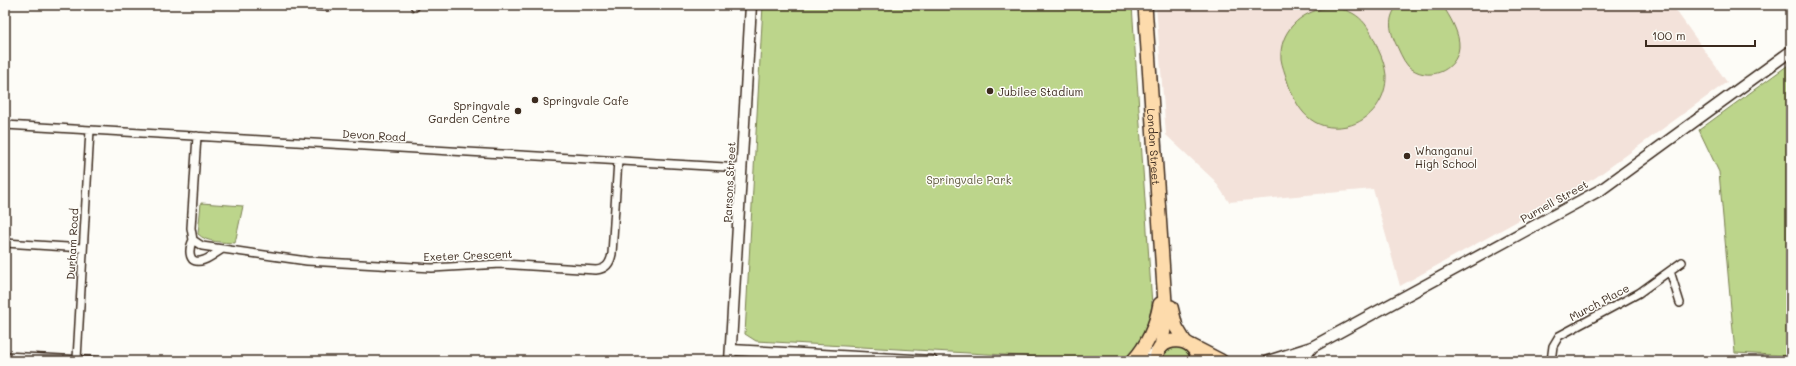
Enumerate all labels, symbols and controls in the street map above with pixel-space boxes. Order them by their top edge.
scale bar [1646,22,1755,48]
text: 100 m [1652,27,1686,43]
place label: Jubilee Stadium [998,84,1083,99]
marker: Jubilee Stadium [985,86,995,96]
place label: Springvale Cafe [543,93,629,108]
marker: Springvale Cafe [530,95,540,105]
place label: Springvale Garden Centre [428,98,510,126]
marker: Springvale Garden Centre [513,106,523,116]
street label: London Street [1144,108,1165,186]
street label: Devon Road [342,126,406,144]
street label: Parsons Street [719,141,739,223]
place label: Whanganui High School [1415,143,1477,171]
marker: Whanganui High School [1402,151,1412,161]
park label: Springvale Park [926,172,1012,187]
street label: Purnell Street [1517,176,1591,226]
street label: Durham Road [63,208,81,280]
street label: Exeter Crescent [423,246,513,264]
street label: Murch Place [1566,280,1632,324]

